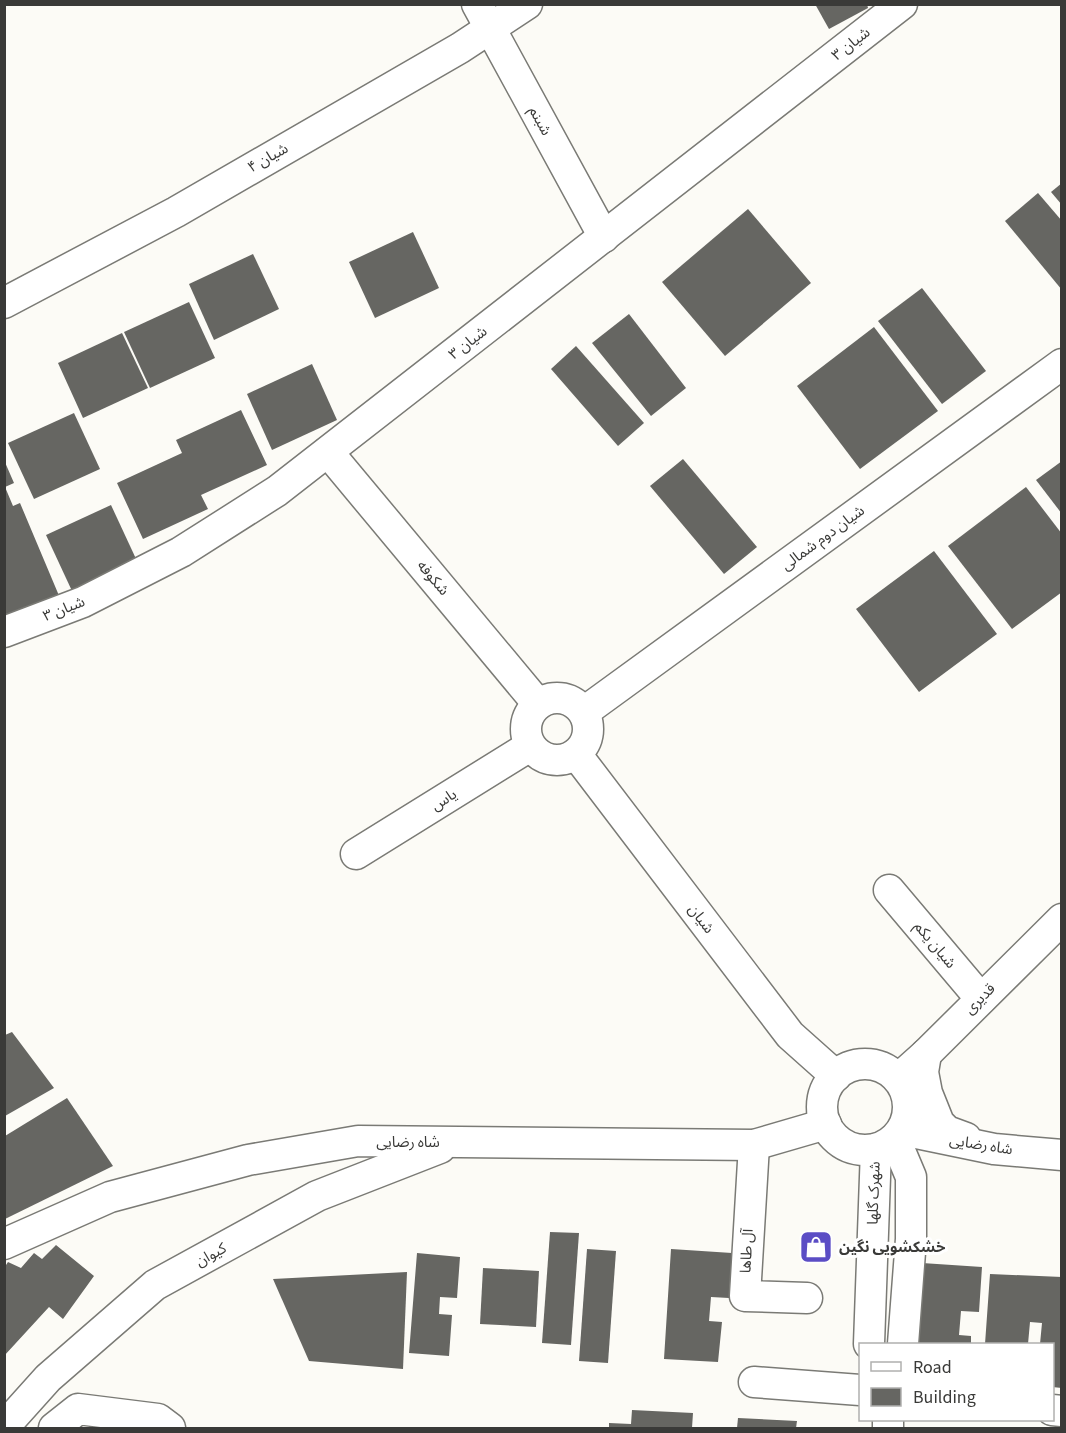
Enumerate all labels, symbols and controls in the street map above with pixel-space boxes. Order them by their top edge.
street label: شیان ۳ [827,22,875,66]
street label: شبنم [523,103,557,140]
street label: شیان ۴ [244,138,292,178]
street label: شیان ۳ [444,321,492,365]
street label: شیان دوم شمالی [777,500,869,576]
street label: شکوفه [412,556,454,600]
street label: شیان ۳ [40,591,88,627]
street label: یاس [427,784,461,816]
street label: شیان [683,900,719,938]
street label: شیان یکم [909,917,961,973]
street label: قدیری [960,978,1001,1019]
street label: شاه رضایی [948,1130,1014,1160]
street label: شاه رضایی [376,1132,440,1153]
street label: شهرک گلها [862,1161,886,1225]
street label: آل طاها [735,1228,759,1274]
shop icon: خشکشویی نگین [798,1229,834,1265]
street label: کیوان [192,1237,231,1272]
place label: خشکشویی نگین [839,1237,946,1258]
legend [859,1343,1054,1421]
text: Road [913,1355,952,1380]
text: Building [913,1385,976,1410]

